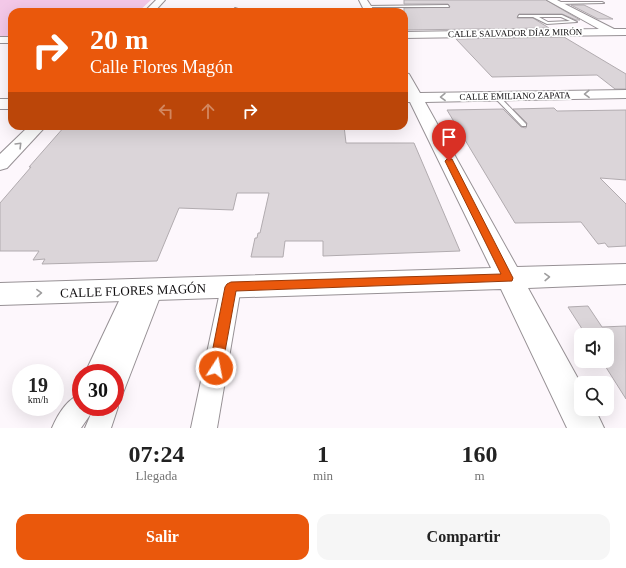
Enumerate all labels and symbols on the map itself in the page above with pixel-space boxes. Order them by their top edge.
street label: CALLE SALVADOR DÍAZ MIRÓN [448,27,583,39]
street label: CALLE EMILIANO ZAPATA [459,90,571,102]
one-way arrow [584,90,590,99]
one-way arrow [440,93,446,101]
pin [432,120,466,161]
one-way arrow [14,142,22,150]
one-way arrow [544,273,550,281]
street label: CALLE FLORES MAGÓN [60,280,207,301]
one-way arrow [36,289,42,297]
position arrow [195,347,237,389]
speed limit sign: 30 [72,364,124,416]

